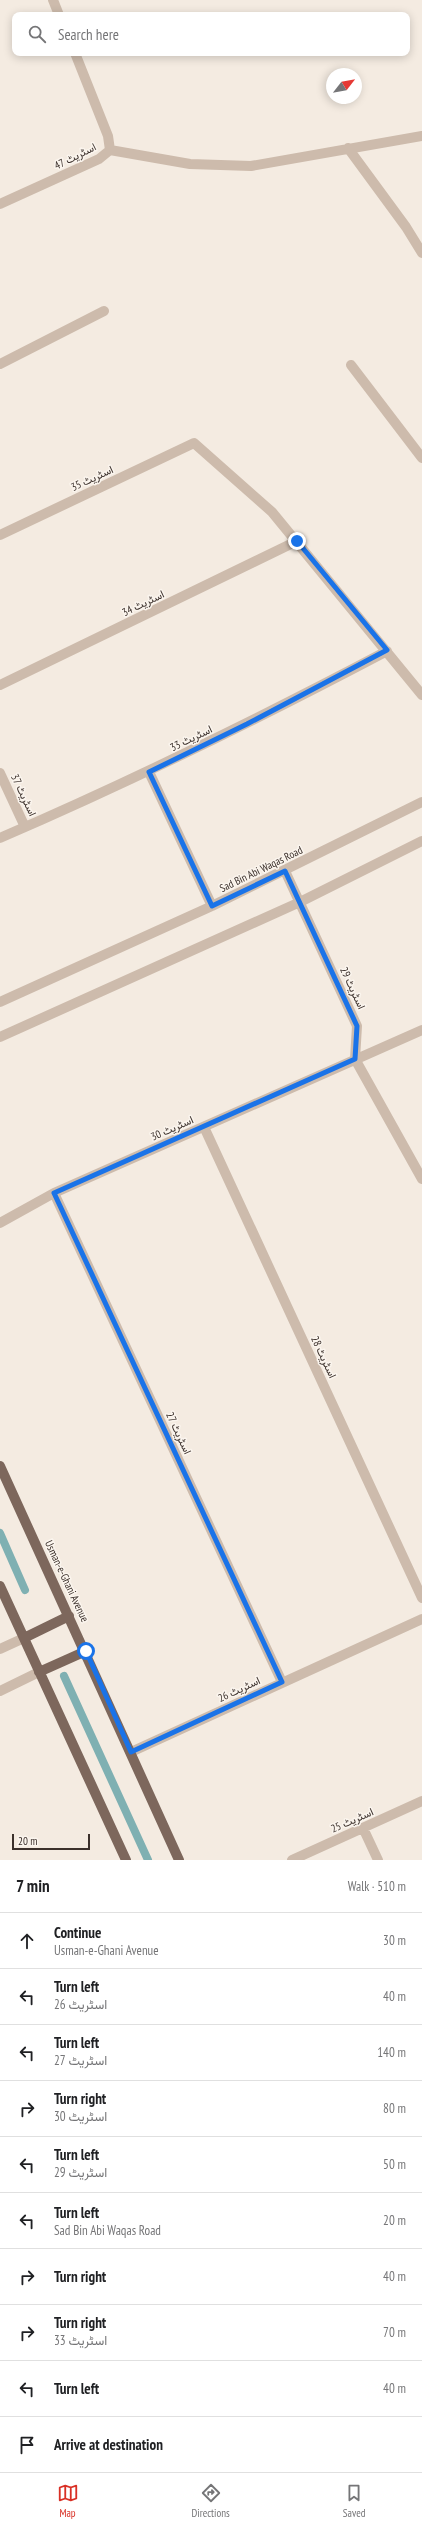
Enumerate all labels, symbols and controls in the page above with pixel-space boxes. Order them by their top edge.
search box [12,12,410,56]
icon: search [26,23,48,45]
text: Search here [58,25,119,44]
north arrow [326,68,362,104]
street label: اسٹریٹ 47 [52,140,98,172]
street label: اسٹریٹ 35 [69,462,115,494]
route end [288,532,306,550]
street label: اسٹریٹ 34 [120,587,166,619]
street label: اسٹریٹ 33 [168,722,214,754]
street label: اسٹریٹ 37 [8,772,40,818]
street label: Sad Bin Abi Waqas Road [217,843,305,895]
street label: اسٹریٹ 29 [337,965,369,1011]
street label: اسٹریٹ 30 [149,1112,195,1144]
street label: اسٹریٹ 28 [308,1334,340,1380]
street label: اسٹریٹ 27 [163,1410,195,1456]
street label: Usman-e-Ghani Avenue [42,1538,92,1624]
route start [77,1642,95,1660]
street label: اسٹریٹ 26 [216,1673,262,1705]
street label: اسٹریٹ 25 [329,1804,375,1836]
scale bar [12,1832,90,1851]
text: 20 m [18,1834,37,1848]
text: 7 min [16,1875,50,1897]
text: Walk · 510 m [348,1878,406,1895]
text: Continue [54,1923,101,1942]
icon: ahead [16,1930,38,1952]
text: 30 m [383,1932,406,1949]
text: Usman-e-Ghani Avenue [54,1942,159,1959]
text: Turn left [54,1977,99,1996]
icon: left [16,1986,38,2008]
text: 40 m [383,1988,406,2005]
text: اسٹریٹ 26 [54,1996,107,2013]
text: Turn left [54,2033,99,2052]
icon: left [16,2042,38,2064]
text: 140 m [377,2044,406,2061]
text: اسٹریٹ 27 [54,2052,107,2069]
text: Turn right [54,2089,106,2108]
icon: right [16,2098,38,2120]
text: 80 m [383,2100,406,2117]
text: اسٹریٹ 30 [54,2108,107,2125]
text: Turn left [54,2145,99,2164]
icon: left [16,2154,38,2176]
text: 50 m [383,2156,406,2173]
text: اسٹریٹ 29 [54,2164,107,2181]
text: Turn left [54,2203,99,2222]
icon: left [16,2210,38,2232]
text: 20 m [383,2212,406,2229]
text: Sad Bin Abi Waqas Road [54,2222,161,2239]
icon: right [16,2266,38,2288]
text: Turn right [54,2267,106,2286]
text: 40 m [383,2268,406,2285]
text: Turn right [54,2313,106,2332]
icon: right [16,2322,38,2344]
text: 70 m [383,2324,406,2341]
text: اسٹریٹ 33 [54,2332,107,2349]
icon: left [16,2378,38,2400]
text: Turn left [54,2379,99,2398]
text: 40 m [383,2380,406,2397]
icon: arrive [16,2434,38,2456]
text: Arrive at destination [54,2435,163,2454]
tab: Map [57,2482,79,2520]
tab: Directions [192,2482,230,2520]
tab: Saved [343,2482,365,2520]

